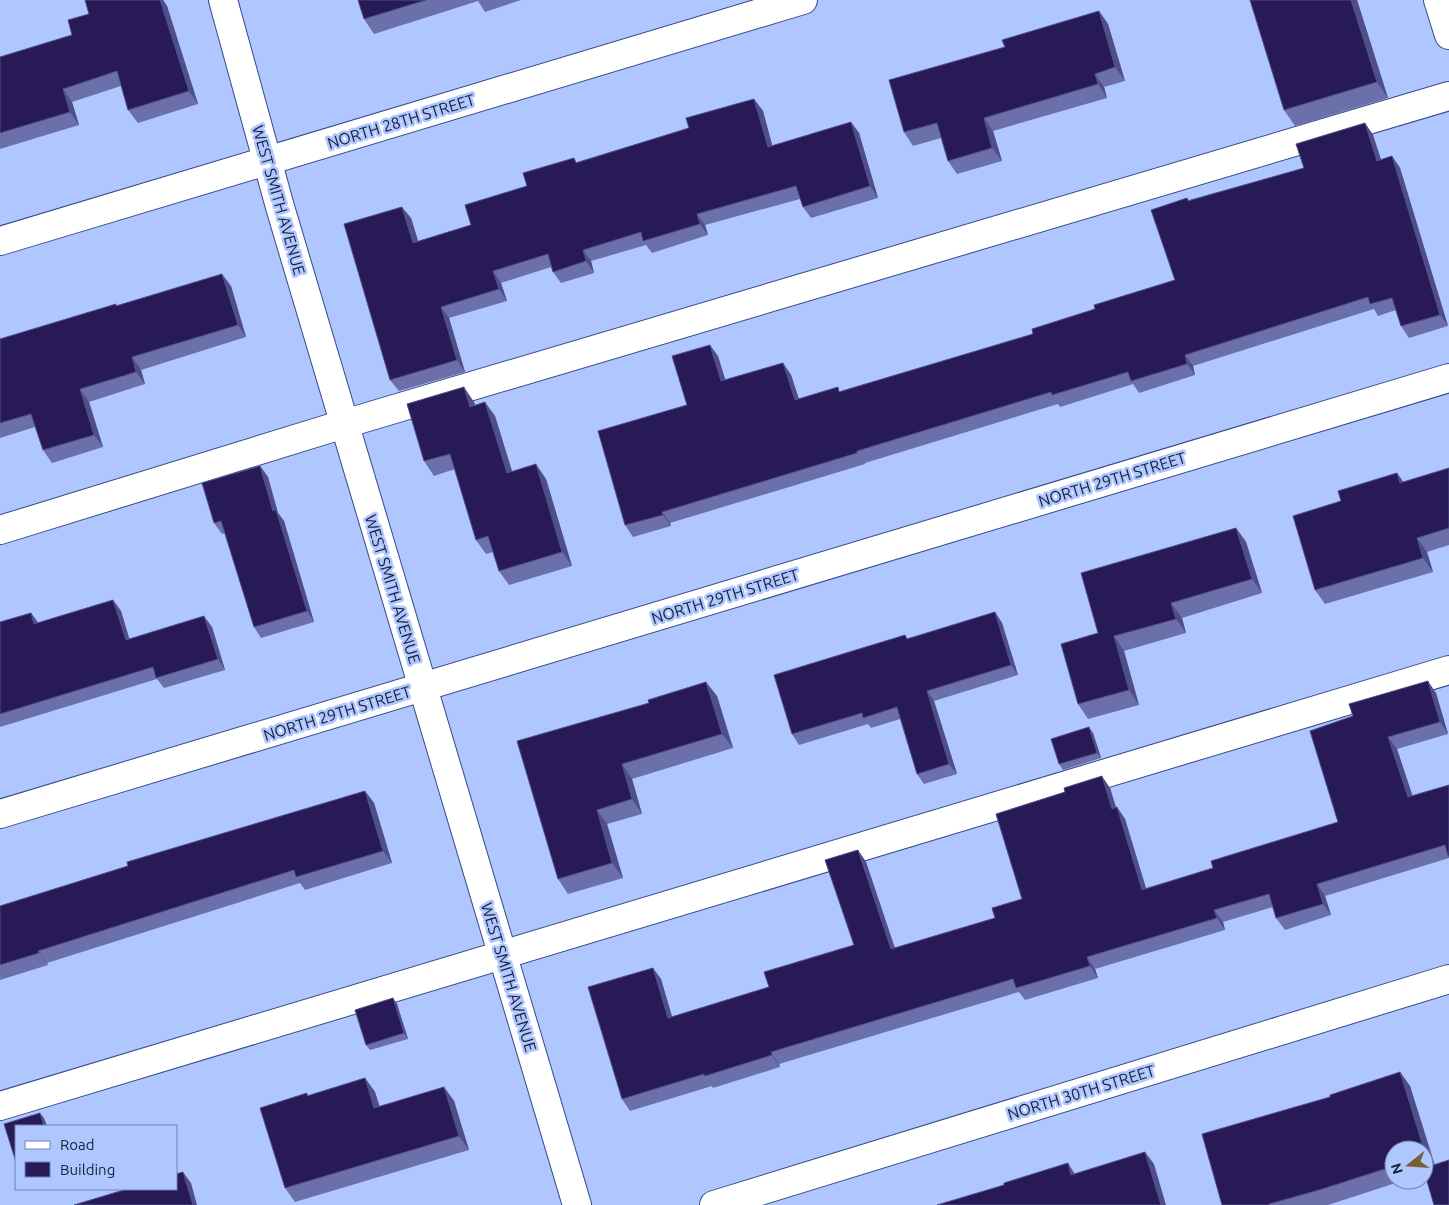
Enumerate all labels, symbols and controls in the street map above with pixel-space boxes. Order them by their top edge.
street label: NORTH 28TH STREET [325,90,477,152]
street label: WEST SMITH AVENUE [249,123,309,277]
street label: NORTH 29TH STREET [1036,448,1188,510]
street label: WEST SMITH AVENUE [362,512,424,666]
street label: NORTH 29TH STREET [649,565,801,627]
street label: NORTH 29TH STREET [261,682,413,744]
street label: WEST SMITH AVENUE [478,900,540,1054]
street label: NORTH 30TH STREET [1005,1061,1157,1123]
legend [15,1125,178,1190]
text: Road [60,1136,95,1153]
north arrow [1384,1140,1434,1190]
text: Building [60,1161,115,1178]
text: N [1387,1161,1406,1176]

